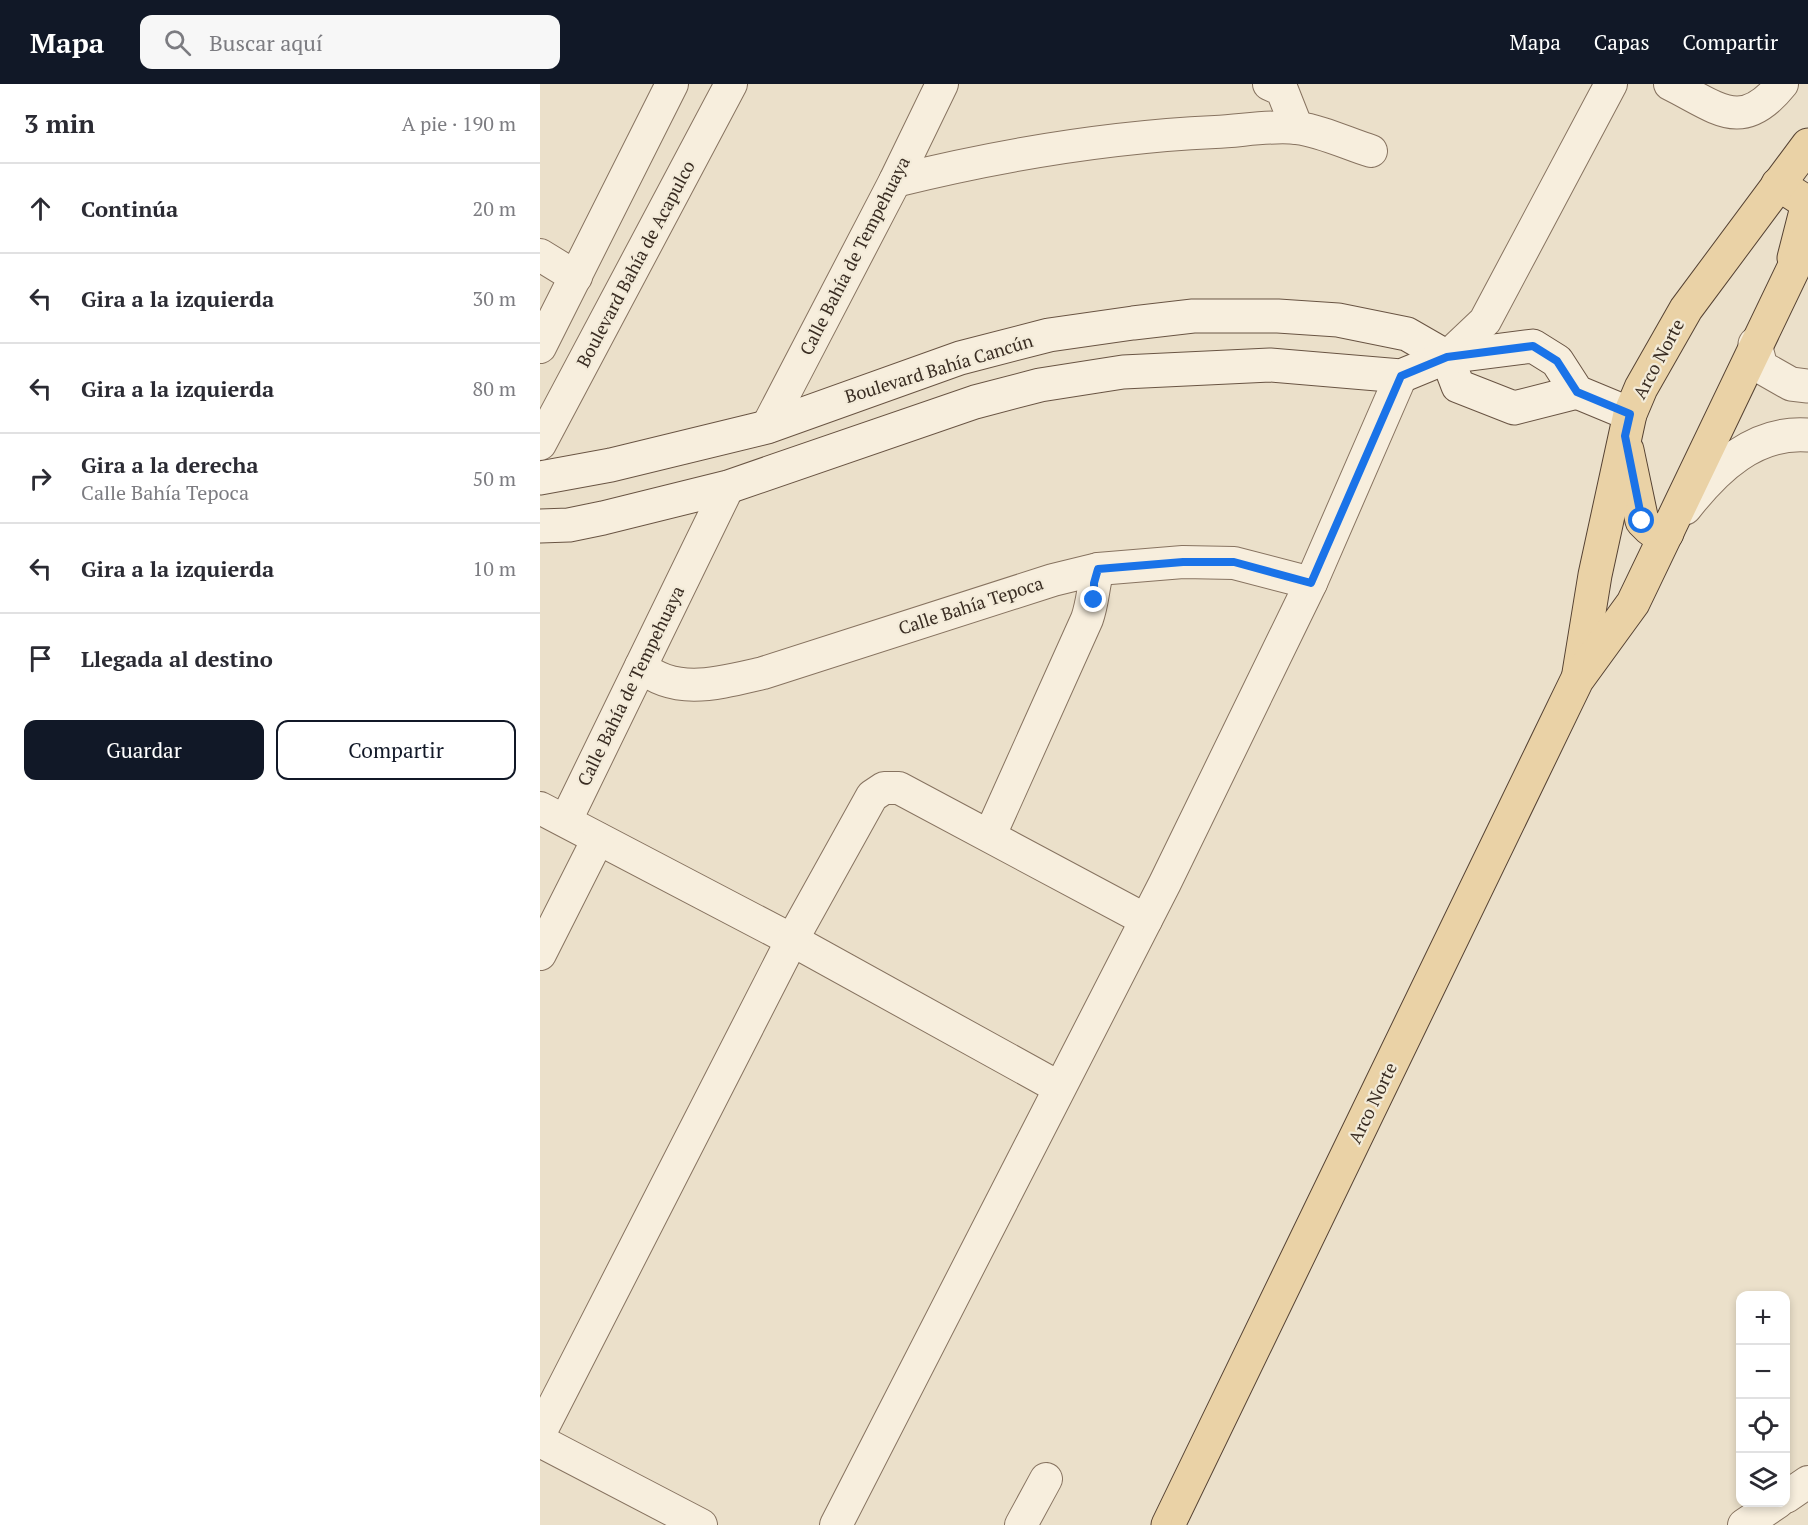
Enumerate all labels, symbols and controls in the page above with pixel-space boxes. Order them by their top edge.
search box [140,15,560,69]
text: Mapa [30,24,104,61]
icon: search [161,26,194,59]
text: Buscar aquí [209,28,323,57]
text: Mapa [1509,28,1561,56]
text: Capas [1594,28,1650,56]
text: Compartir [1683,28,1778,56]
text: 3 min [24,106,95,140]
text: A pie · 190 m [402,110,516,137]
street label: Calle Bahía de Tempehuaya [793,152,915,359]
street label: Boulevard Bahía de Acapulco [570,156,700,371]
icon: ahead [24,192,57,225]
text: Continúa [81,194,178,223]
text: 20 m [473,195,516,222]
icon: left [24,282,57,315]
text: Gira a la izquierda [81,284,274,313]
text: 30 m [473,285,516,312]
street label: Arco Norte [1627,314,1689,403]
street label: Boulevard Bahía Cancún [842,328,1036,408]
icon: left [24,372,57,405]
text: Gira a la izquierda [81,374,274,403]
text: 80 m [473,375,516,402]
text: Gira a la derecha [81,450,259,479]
icon: right [24,462,57,495]
text: 50 m [473,465,516,492]
text: Calle Bahía Tepoca [81,479,249,506]
route start [1628,507,1654,533]
icon: left [24,552,57,585]
text: Gira a la izquierda [81,554,274,583]
text: 10 m [473,555,516,582]
street label: Calle Bahía Tepoca [895,570,1046,640]
street label: Calle Bahía de Tempehuaya [571,581,689,790]
route end [1080,586,1106,612]
icon: arrive [24,642,57,675]
text: Llegada al destino [81,644,273,673]
button: Guardar [24,720,264,780]
button: Compartir [276,720,516,780]
street label: Arco Norte [1342,1058,1402,1147]
map controls [1736,1291,1790,1507]
button: + [1736,1291,1790,1345]
button: − [1736,1345,1790,1399]
button: locate [1736,1399,1790,1453]
button: layers [1736,1453,1790,1507]

